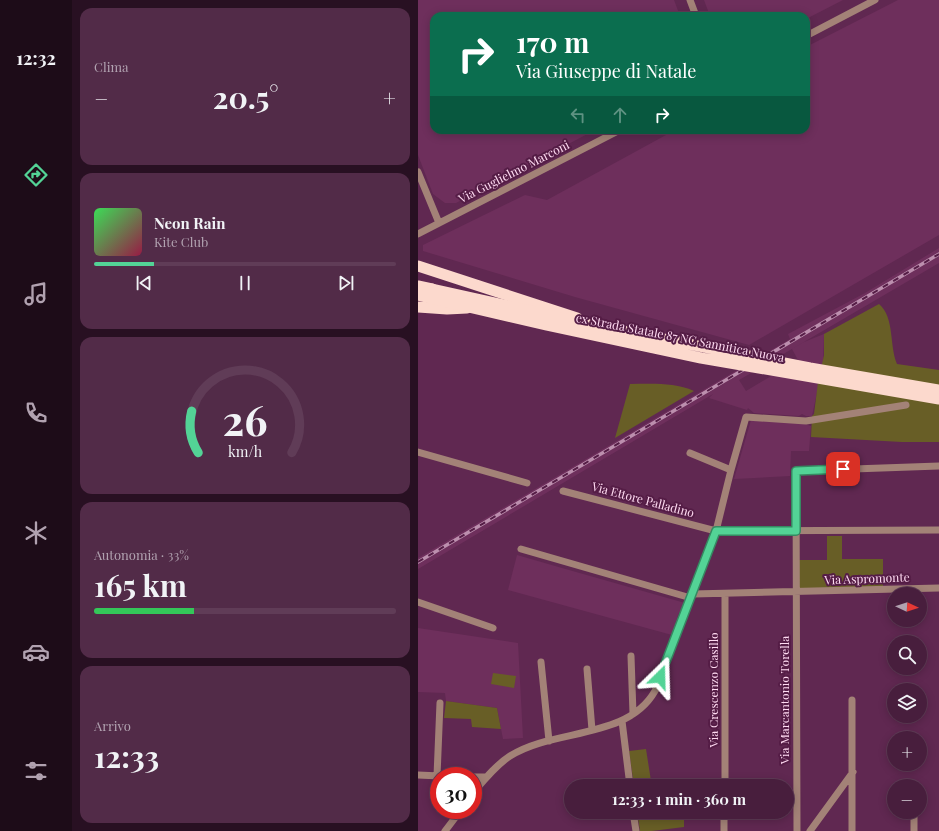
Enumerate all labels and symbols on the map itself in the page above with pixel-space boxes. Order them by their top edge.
street label: Via Guglielmo Marconi [454,136,572,207]
street label: ex Strada Statale 87 NC Sannitica Nuova [575,309,786,365]
pin [826,452,860,486]
street label: Via Ettore Palladino [589,477,697,521]
street label: Via Aspromonte [823,569,910,588]
north arrow [887,587,927,627]
street label: Via Crescenzo Casillo [705,632,721,749]
street label: Via Marcantonio Torella [776,636,792,765]
position arrow [639,656,681,698]
speed limit sign: 30 [430,767,482,819]

